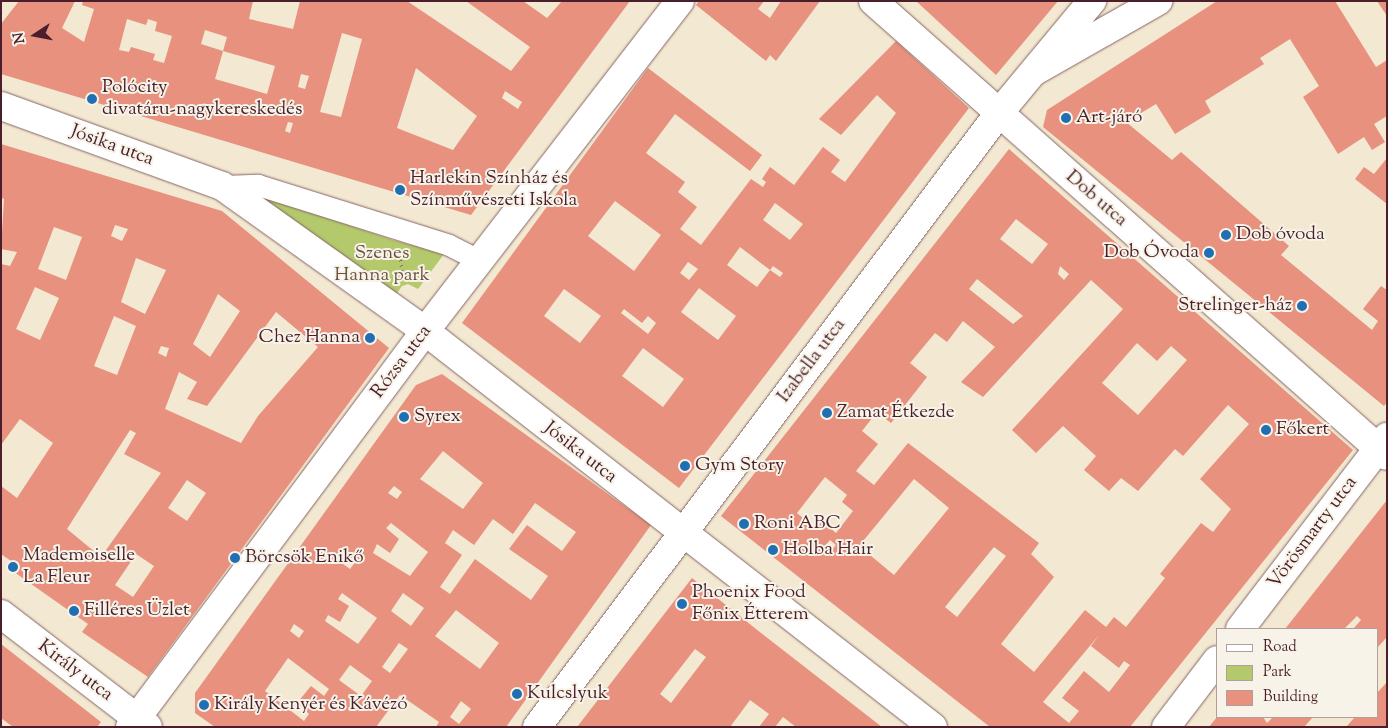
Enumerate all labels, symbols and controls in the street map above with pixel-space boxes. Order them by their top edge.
north arrow [10,10,60,60]
text: N [9,30,31,45]
place label: Polócity divatáru-nagykereskedés [102,77,302,121]
marker: Polócity divatáru-nagykereskedés [86,93,98,105]
place label: Art-járó [1076,107,1142,129]
marker: Art-járó [1060,112,1072,124]
street label: Jósika utca [67,120,157,172]
street label: Dob utca [1060,166,1132,232]
place label: Harlekin Színház és Színművészeti Iskola [410,168,577,212]
marker: Harlekin Színház és Színművészeti Iskola [394,184,406,196]
place label: Dob óvoda [1236,224,1325,246]
marker: Dob óvoda [1220,229,1232,241]
place label: Dob Óvoda [1104,242,1199,264]
park label: Szenes Hanna park [334,243,430,287]
marker: Dob Óvoda [1203,247,1215,259]
place label: Strelinger-ház [1178,295,1292,317]
marker: Strelinger-ház [1296,300,1308,312]
street label: Izabella utca [773,314,851,408]
street label: Rózsa utca [367,321,437,403]
place label: Chez Hanna [259,327,360,349]
marker: Chez Hanna [364,332,376,344]
place label: Zamat Étkezde [837,402,955,424]
place label: Syrex [414,406,461,428]
marker: Zamat Étkezde [821,407,833,419]
marker: Syrex [398,411,410,423]
street label: Jósika utca [539,417,621,489]
place label: Főkert [1276,419,1329,441]
marker: Főkert [1260,424,1272,436]
place label: Gym Story [695,455,785,477]
marker: Gym Story [679,460,691,472]
street label: Vörösmarty utca [1263,472,1363,594]
place label: Roni ABC [754,513,841,535]
marker: Roni ABC [738,518,750,530]
place label: Holba Hair [783,539,873,561]
marker: Holba Hair [767,544,779,556]
place label: Mademoiselle La Fleur [23,545,135,589]
place label: Börcsök Enikő [245,547,364,569]
marker: Börcsök Enikő [229,552,241,564]
marker: Mademoiselle La Fleur [7,561,19,573]
place label: Phoenix Food Főnix Étterem [692,582,809,626]
marker: Phoenix Food Főnix Étterem [676,598,688,610]
place label: Filléres Üzlet [84,600,189,622]
marker: Filléres Üzlet [68,605,80,617]
legend [1216,628,1378,718]
street label: Király utca [33,635,117,707]
text: Road [1263,637,1297,658]
text: Park [1263,662,1292,683]
place label: Kulcslyuk [527,683,608,705]
text: Building [1263,687,1318,708]
marker: Kulcslyuk [511,688,523,700]
place label: Király Kenyér és Kávézó [214,694,408,716]
marker: Király Kenyér és Kávézó [198,699,210,711]

